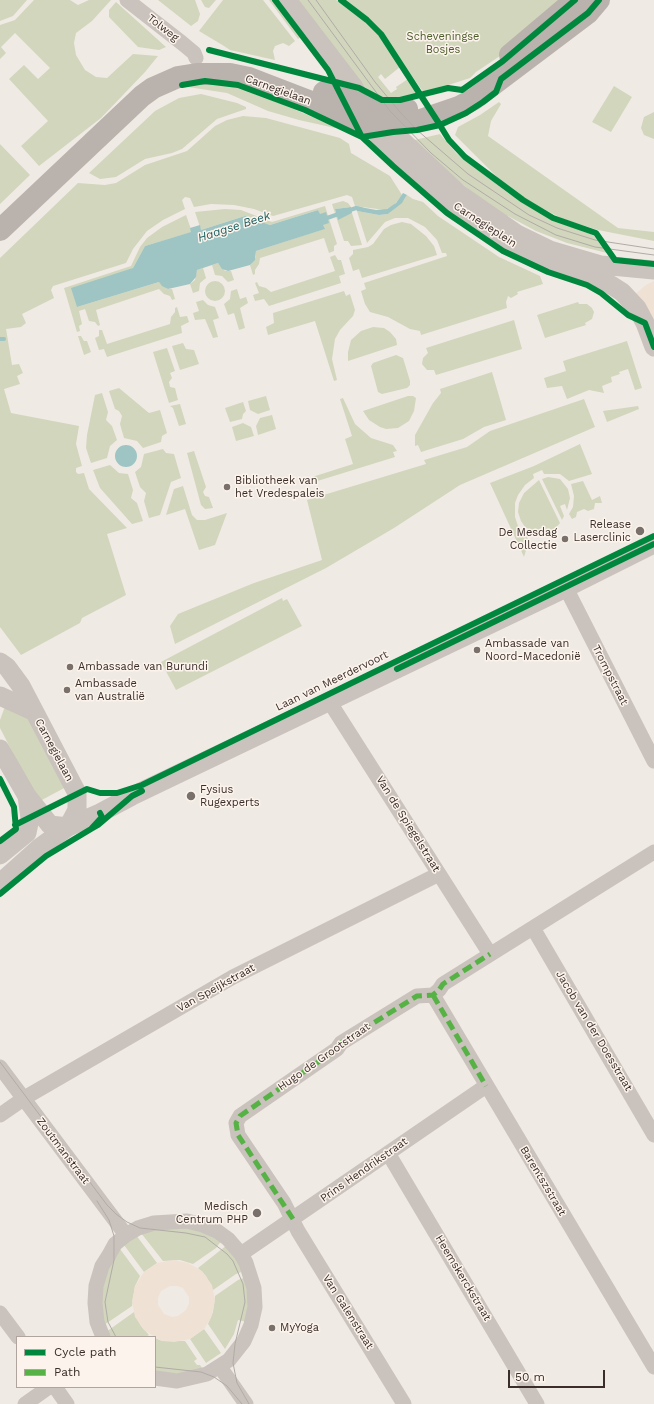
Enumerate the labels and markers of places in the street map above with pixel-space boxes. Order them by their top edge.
place label: Bibliotheek van het Vredespaleis [235,474,324,500]
marker: Bibliotheek van het Vredespaleis [222,482,232,492]
place label: Release Laserclinic [573,518,631,544]
marker: Release Laserclinic [634,525,646,537]
place label: De Mesdag Collectie [499,526,557,552]
marker: De Mesdag Collectie [560,534,570,544]
place label: Ambassade van Noord-Macedonië [485,637,581,663]
marker: Ambassade van Noord-Macedonië [472,645,482,655]
place label: Ambassade van Burundi [78,660,208,674]
marker: Ambassade van Burundi [65,662,75,672]
place label: Ambassade van Australië [75,677,145,703]
marker: Ambassade van Australië [62,685,72,695]
place label: Fysius Rugexperts [200,783,260,809]
marker: Fysius Rugexperts [185,790,197,802]
place label: Medisch Centrum PHP [176,1200,248,1226]
marker: Medisch Centrum PHP [251,1207,263,1219]
place label: MyYoga [280,1321,319,1335]
marker: MyYoga [267,1323,277,1333]

